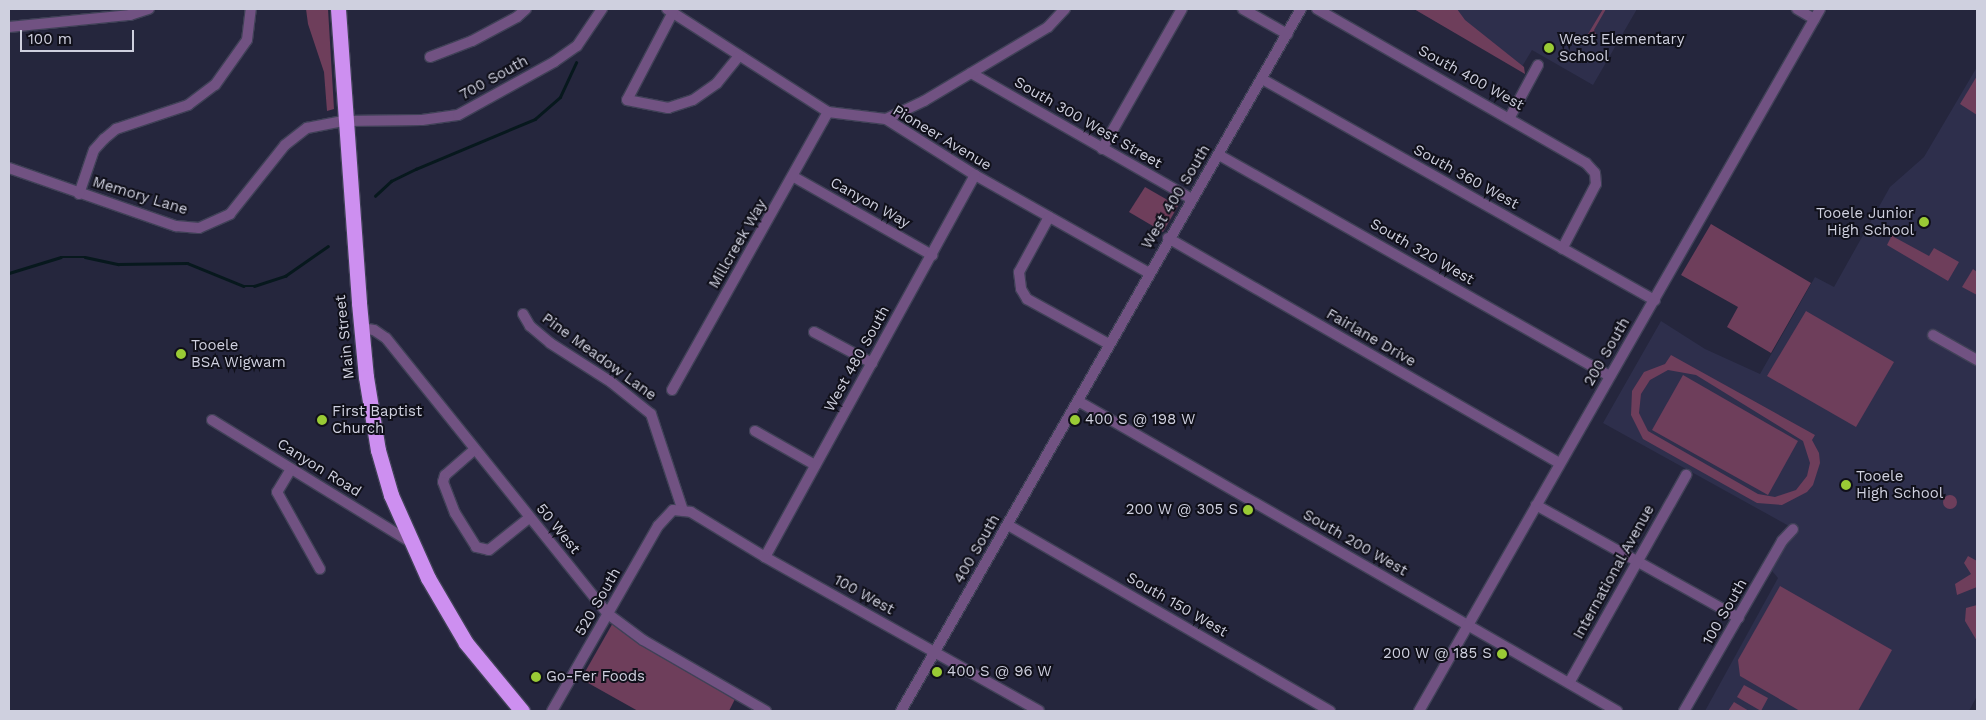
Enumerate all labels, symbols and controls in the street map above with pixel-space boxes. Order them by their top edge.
scale bar [22,20,136,52]
text: 100 m [28,30,72,48]
place label: West Elementary School [1559,30,1684,65]
street label: South 400 West [1415,41,1527,115]
marker: West Elementary School [1543,42,1555,54]
street label: 700 South [457,52,531,104]
street label: South 300 West Street [1011,73,1165,173]
street label: Pioneer Avenue [889,101,995,175]
street label: South 360 West [1410,141,1522,213]
street label: West 400 South [1138,142,1214,252]
street label: Memory Lane [90,173,190,219]
street label: Canyon Way [827,174,913,232]
street label: Millcreek Way [705,196,771,292]
place label: Tooele Junior High School [1816,204,1914,239]
street label: South 320 West [1367,215,1477,289]
marker: Tooele Junior High School [1918,216,1930,228]
street label: Main Street [332,294,358,380]
street label: West 480 South [820,303,894,415]
street label: Fairlane Drive [1323,305,1419,371]
street label: Pine Meadow Lane [538,309,660,405]
street label: 200 South [1580,315,1634,389]
place label: Tooele BSA Wigwam [191,336,287,371]
marker: Tooele BSA Wigwam [175,348,187,360]
place label: First Baptist Church [332,402,422,437]
place label: 400 S @ 198 W [1085,411,1196,429]
marker: First Baptist Church [316,414,328,426]
marker: 400 S @ 198 W [1069,414,1081,426]
street label: Canyon Road [274,435,364,501]
place label: Tooele High School [1856,467,1943,502]
marker: Tooele High School [1840,479,1852,491]
street label: 50 West [532,500,584,558]
place label: 200 W @ 305 S [1125,501,1238,519]
street label: International Avenue [1569,501,1659,643]
marker: 200 W @ 305 S [1242,504,1254,516]
street label: South 200 West [1299,506,1411,580]
street label: 400 South [950,511,1004,587]
street label: 520 South [571,565,625,639]
street label: South 150 West [1123,569,1231,641]
street label: 100 West [831,571,897,619]
street label: 100 South [1699,576,1751,648]
place label: 200 W @ 185 S [1382,645,1492,663]
marker: 200 W @ 185 S [1496,648,1508,660]
place label: 400 S @ 96 W [947,663,1052,681]
marker: 400 S @ 96 W [931,666,943,678]
place label: Go-Fer Foods [546,668,645,686]
marker: Go-Fer Foods [530,671,542,683]

